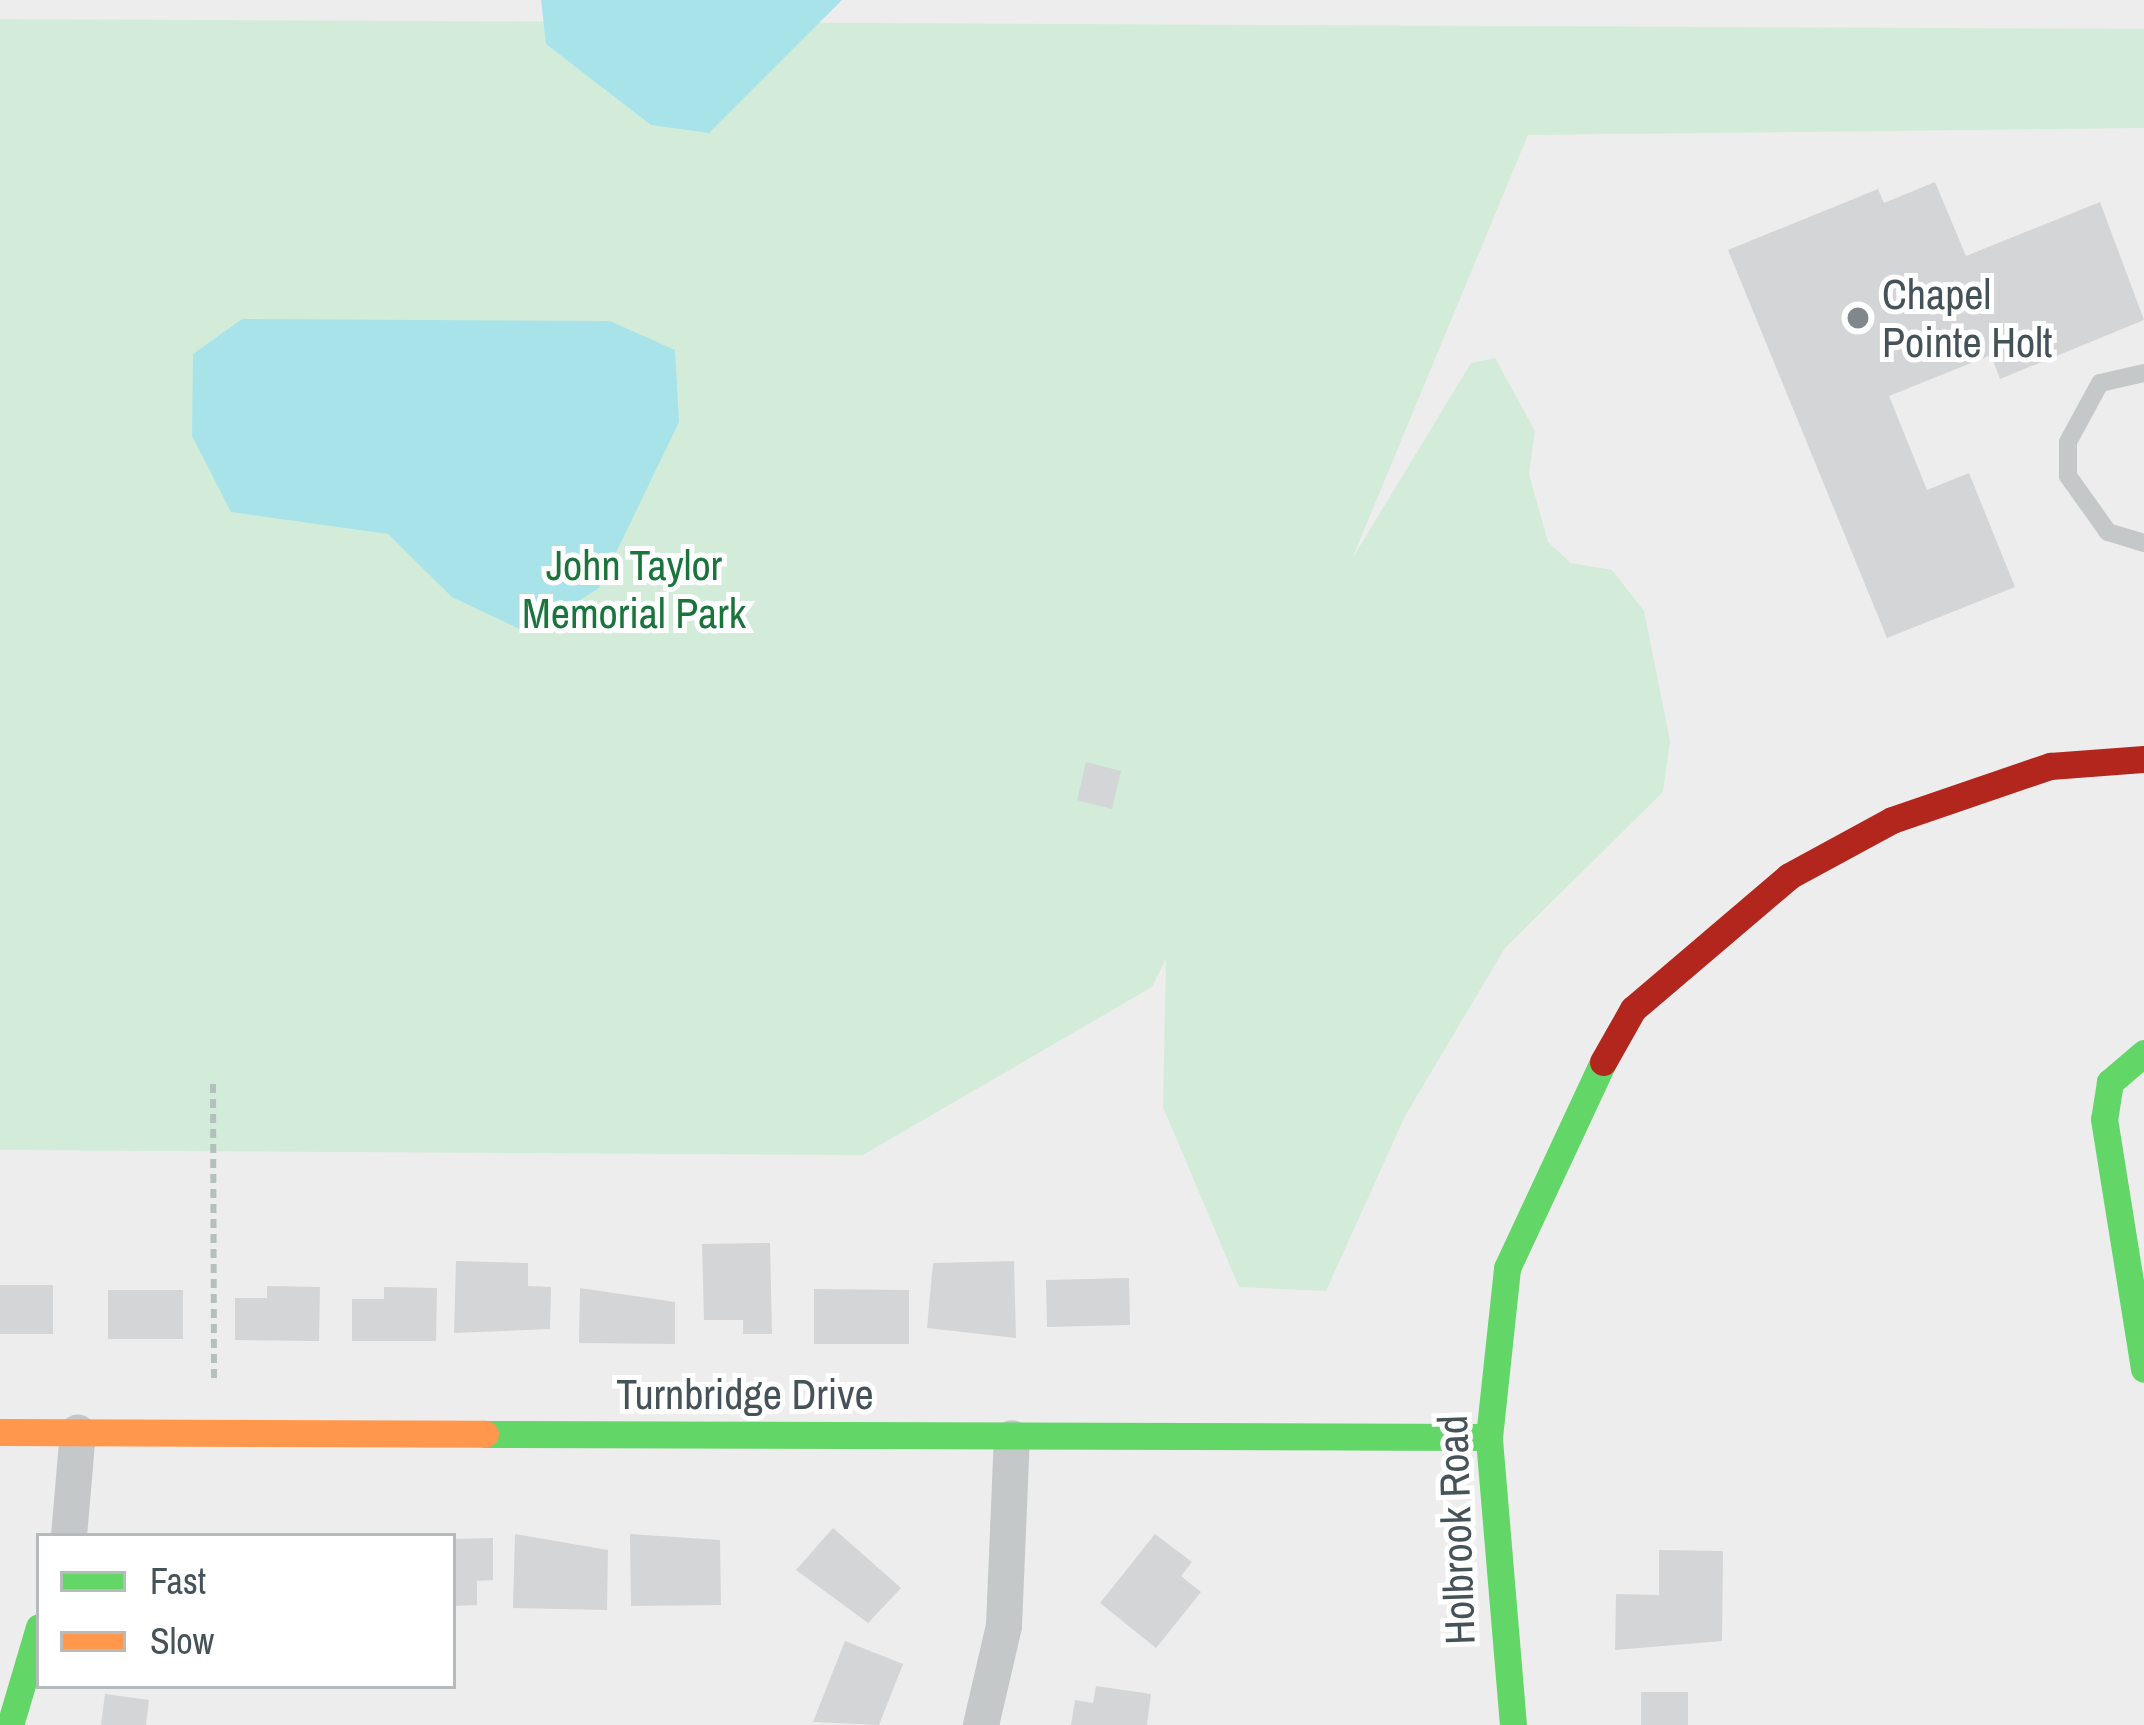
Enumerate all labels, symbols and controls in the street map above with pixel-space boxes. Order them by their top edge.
place label: Chapel Pointe Holt [1882,269,2052,368]
marker: Chapel Pointe Holt [1845,305,1871,331]
park label: John Taylor Memorial Park [522,540,746,638]
street label: Turnbridge Drive [616,1369,874,1419]
street label: Holbrook Road [1427,1414,1485,1646]
legend [36,1533,456,1689]
text: Fast [150,1557,206,1605]
text: Slow [150,1617,214,1665]

